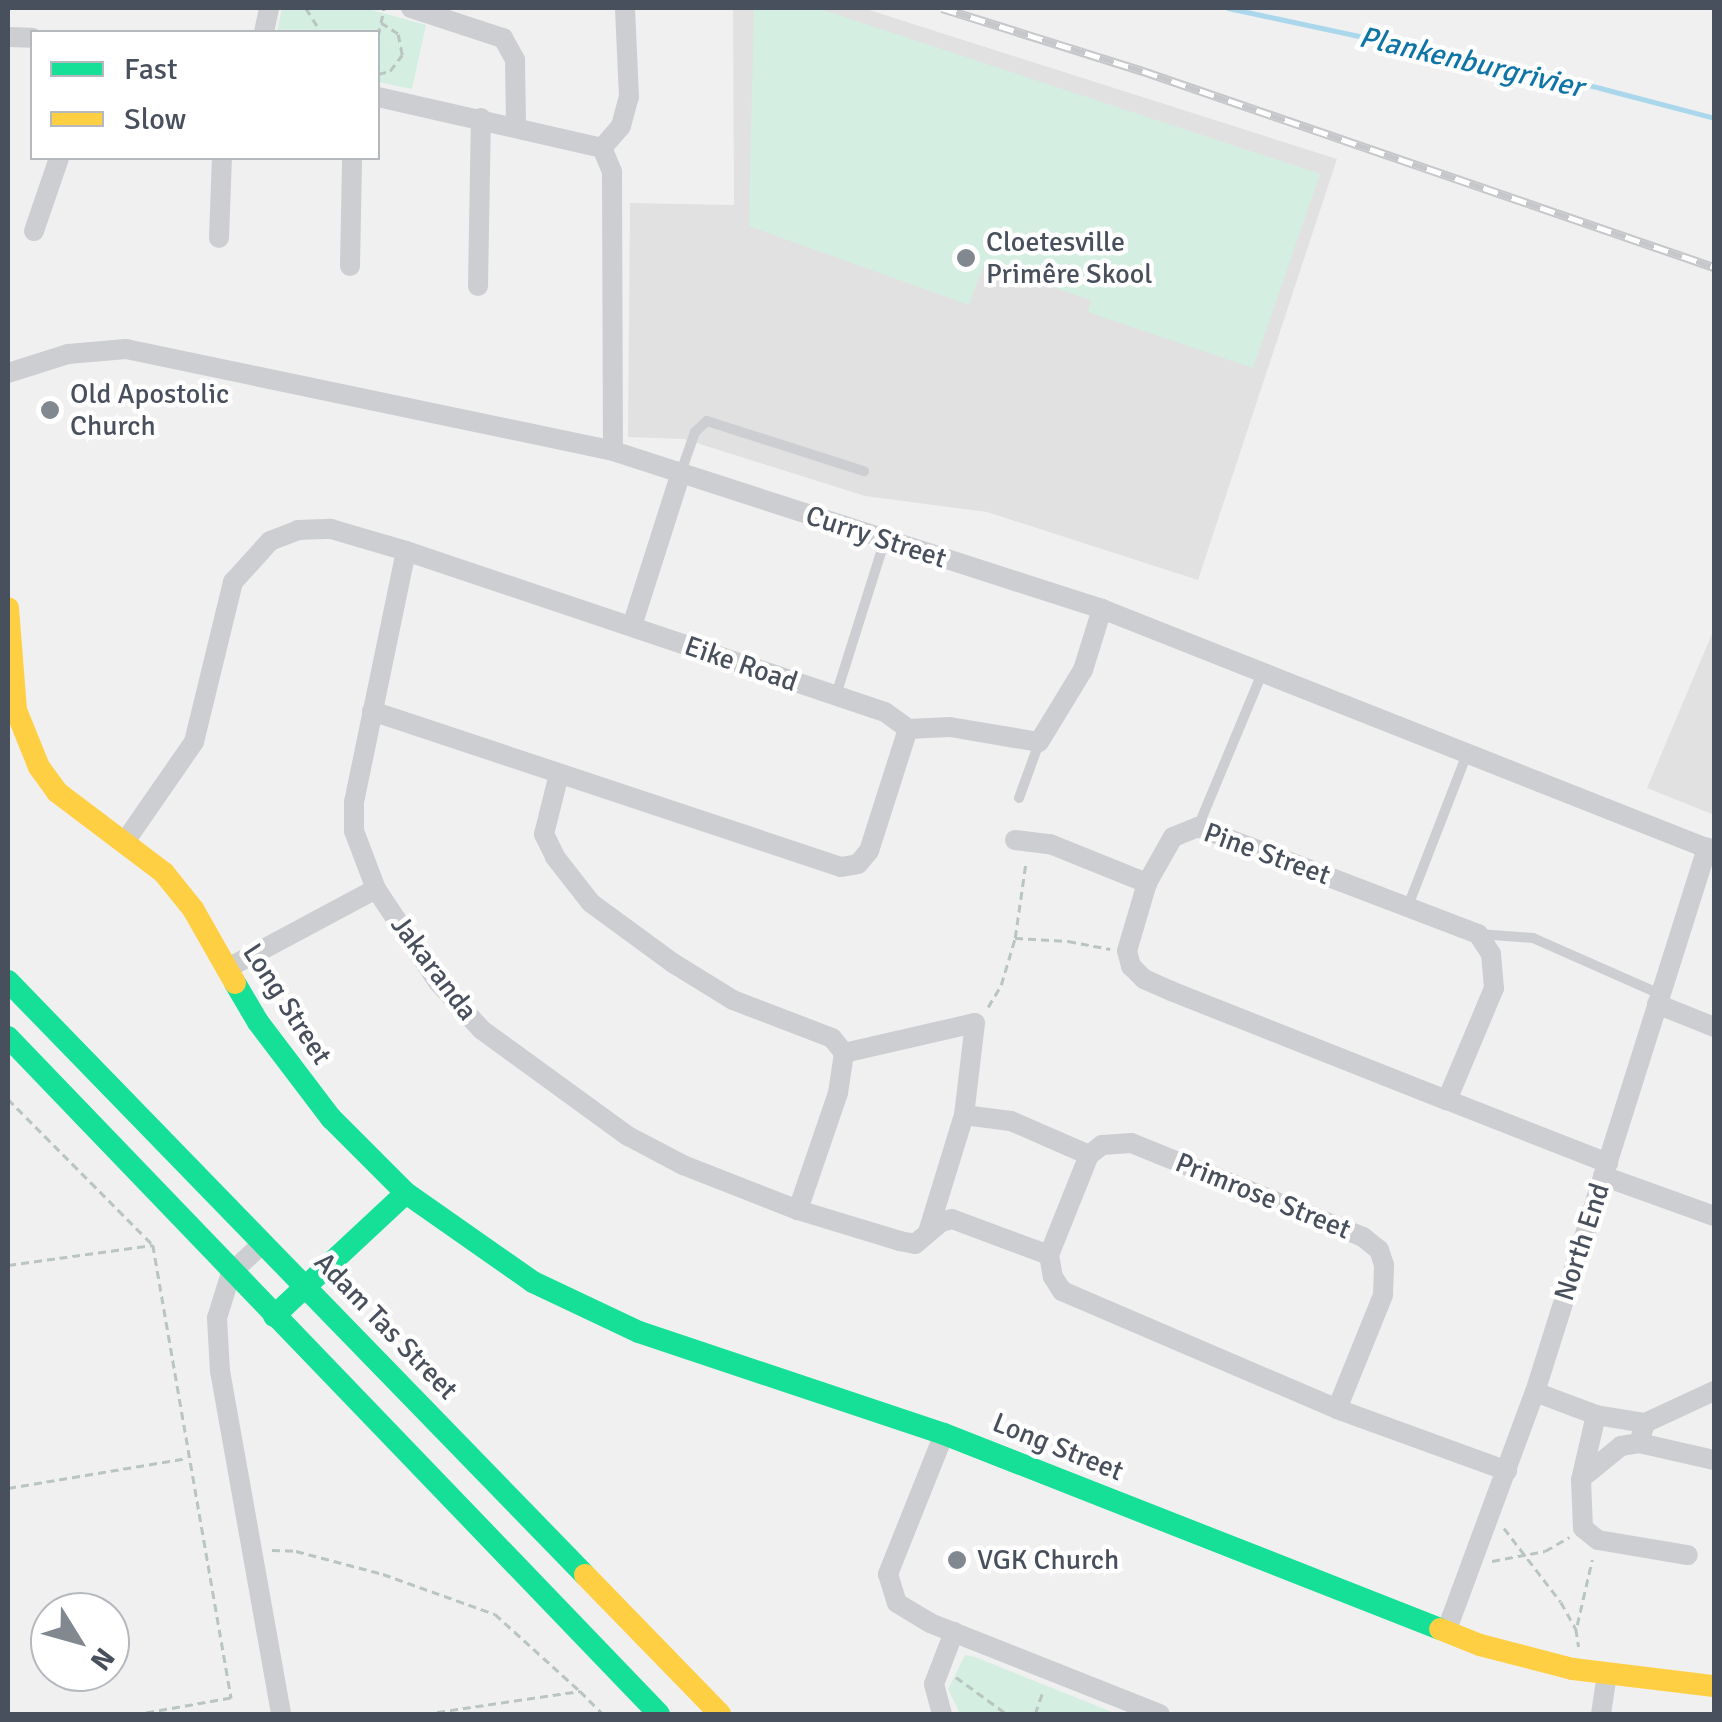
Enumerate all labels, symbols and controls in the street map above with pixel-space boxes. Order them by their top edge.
water label: Plankenburgrivier [1355,20,1587,106]
legend [30,30,380,160]
text: Fast [124,51,177,88]
text: Slow [124,101,186,138]
place label: Cloetesville Primêre Skool [986,225,1152,291]
marker: Cloetesville Primêre Skool [955,247,977,269]
place label: Old Apostolic Church [70,377,229,443]
marker: Old Apostolic Church [39,399,61,421]
street label: Curry Street [802,499,950,575]
street label: Eike Road [680,629,802,699]
street label: Pine Street [1199,816,1335,892]
street label: Jakaranda [384,909,484,1027]
street label: Long Street [235,937,339,1071]
street label: Primrose Street [1171,1146,1355,1246]
street label: North End [1547,1179,1617,1305]
street label: Adam Tas Street [307,1245,465,1407]
street label: Long Street [988,1406,1128,1488]
place label: VGK Church [977,1543,1119,1577]
marker: VGK Church [946,1549,968,1571]
north arrow [30,1592,130,1692]
text: N [83,1641,122,1677]

